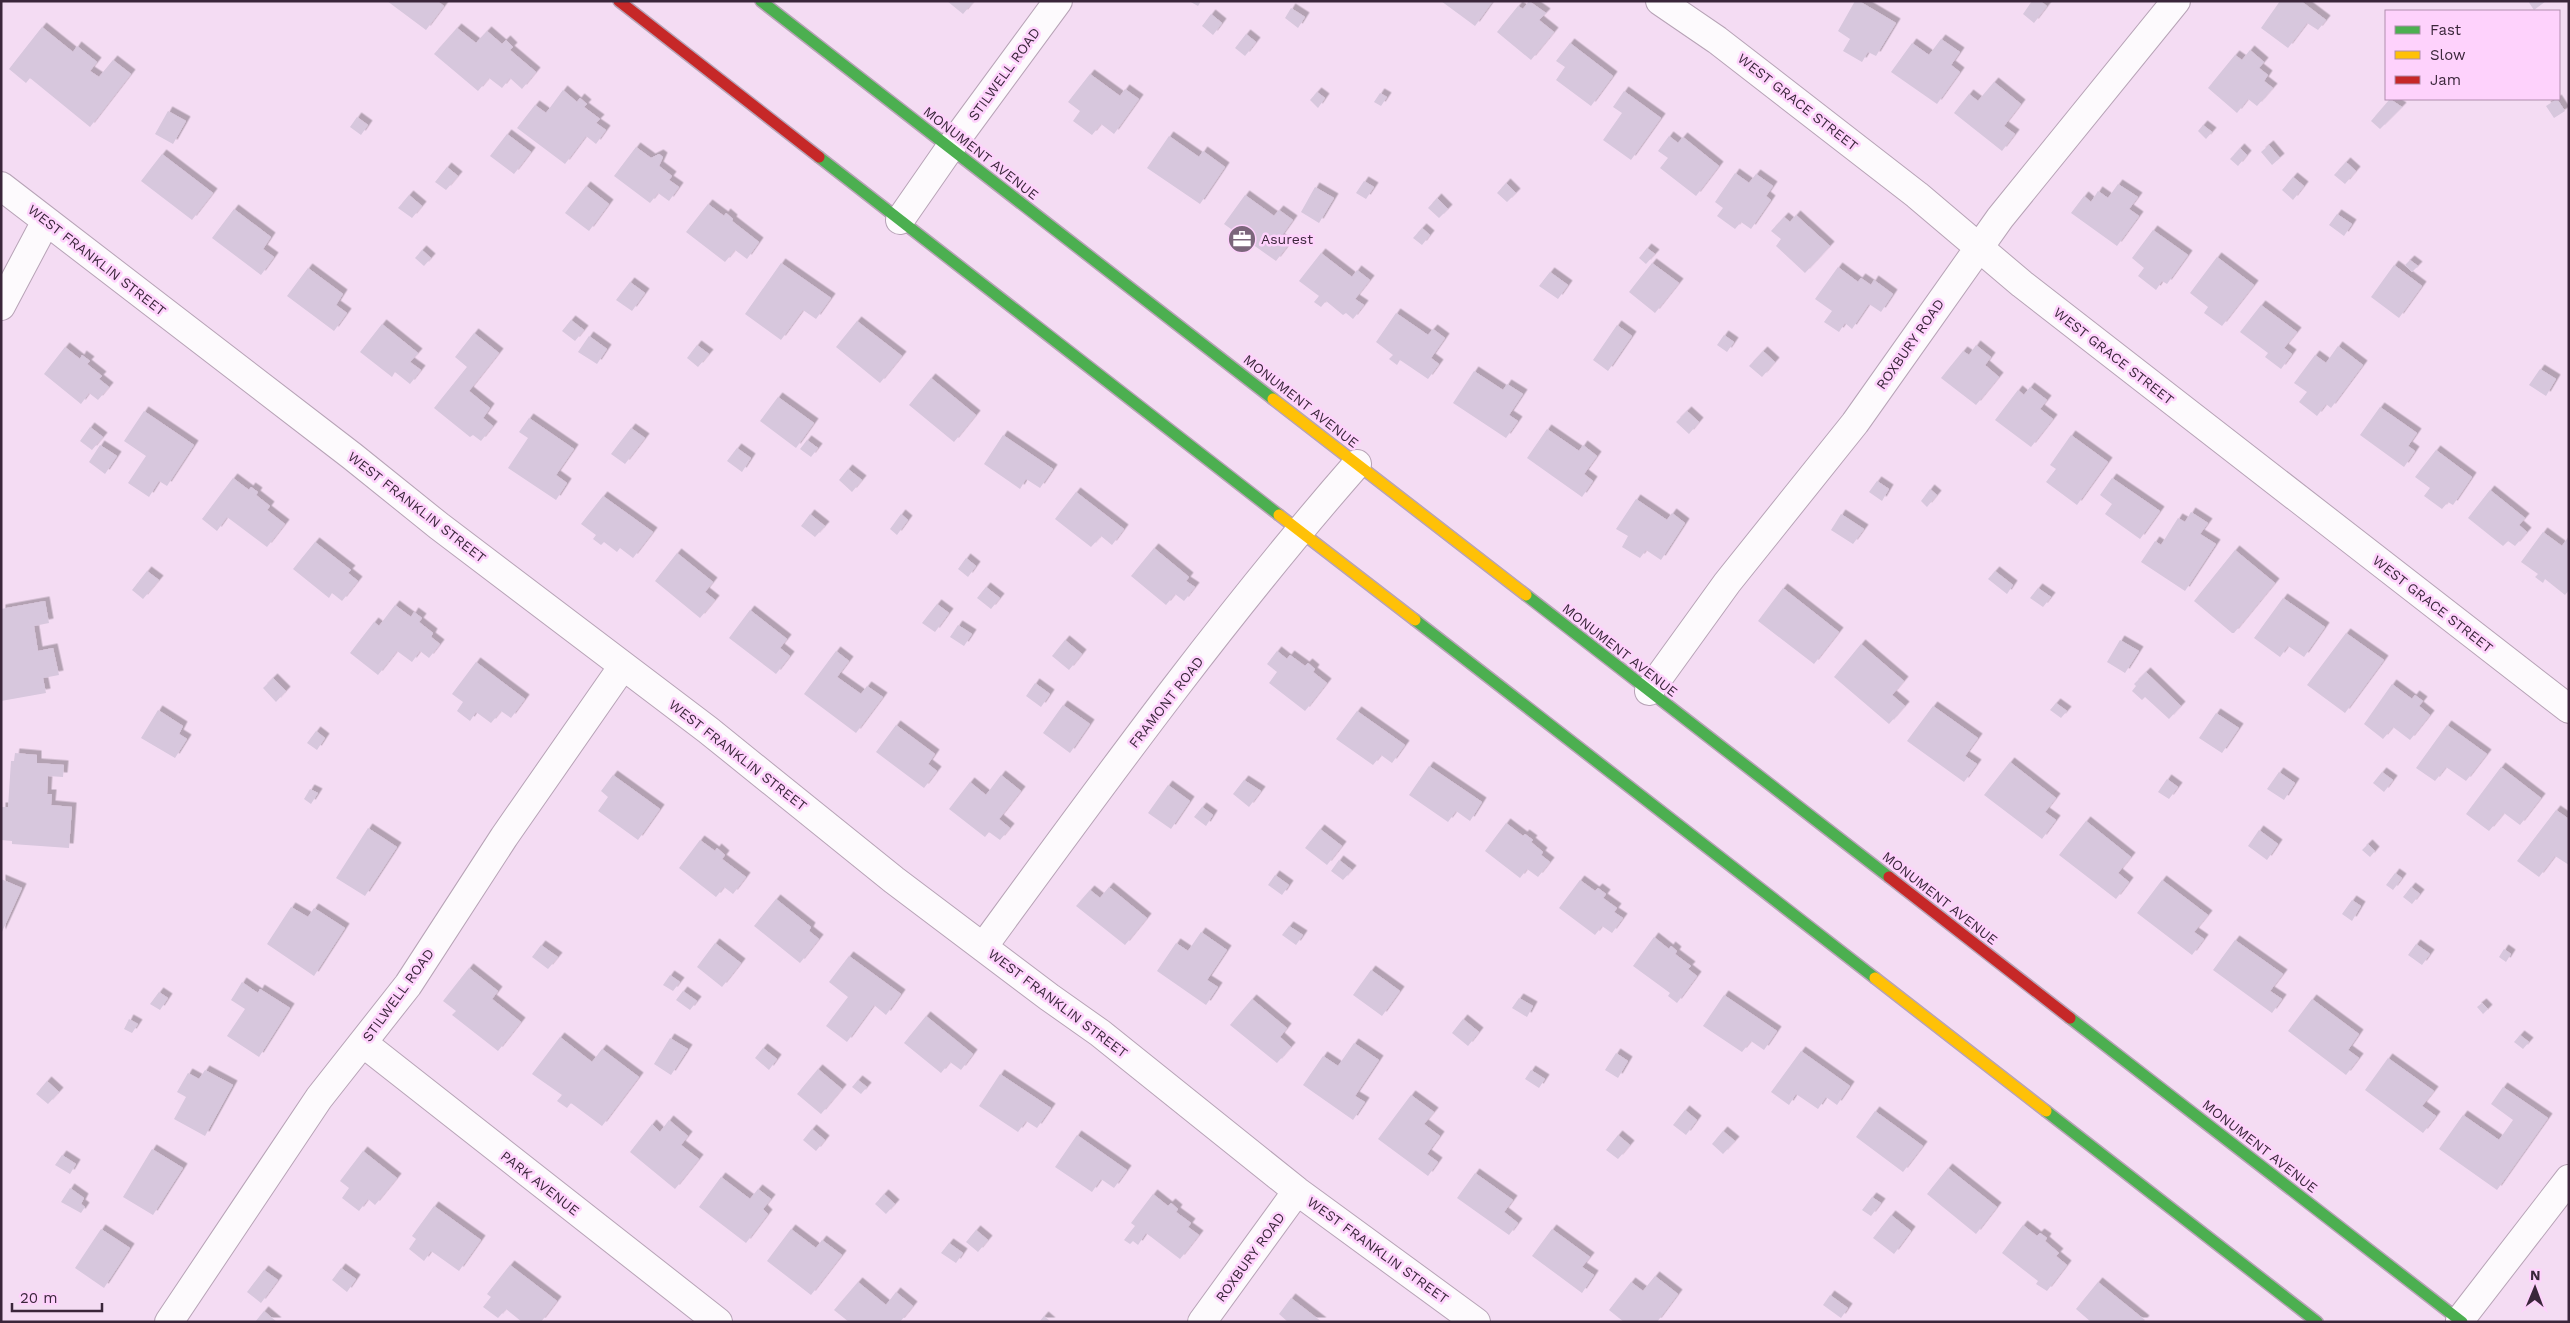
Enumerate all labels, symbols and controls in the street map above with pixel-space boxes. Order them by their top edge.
legend [2385,10,2560,100]
text: Fast [2430,21,2462,39]
street label: STILWELL ROAD [965,24,1043,124]
text: Slow [2430,46,2466,64]
street label: WEST GRACE STREET [1735,50,1862,154]
text: Jam [2430,71,2461,89]
street label: MONUMENT AVENUE [920,103,1042,203]
street label: WEST FRANKLIN STREET [25,201,170,319]
office icon: Asurest [1227,224,1257,254]
place label: Asurest [1261,231,1313,247]
street label: ROXBURY ROAD [1873,296,1947,392]
street label: WEST GRACE STREET [2051,304,2178,408]
street label: MONUMENT AVENUE [1240,351,1362,451]
street label: WEST FRANKLIN STREET [345,448,490,566]
street label: WEST GRACE STREET [2370,552,2497,656]
street label: MONUMENT AVENUE [1559,600,1681,700]
street label: FRAMONT ROAD [1125,653,1207,751]
street label: WEST FRANKLIN STREET [666,696,811,814]
street label: MONUMENT AVENUE [1879,848,2001,948]
street label: STILWELL ROAD [359,945,437,1045]
street label: WEST FRANKLIN STREET [985,945,1131,1061]
street label: MONUMENT AVENUE [2199,1096,2321,1196]
street label: PARK AVENUE [498,1147,582,1219]
street label: WEST FRANKLIN STREET [1304,1193,1452,1307]
street label: ROXBURY ROAD [1212,1209,1288,1305]
north arrow [2510,1263,2560,1313]
text: N [2530,1267,2541,1283]
scale bar [12,1280,102,1312]
text: 20 m [20,1289,58,1307]

